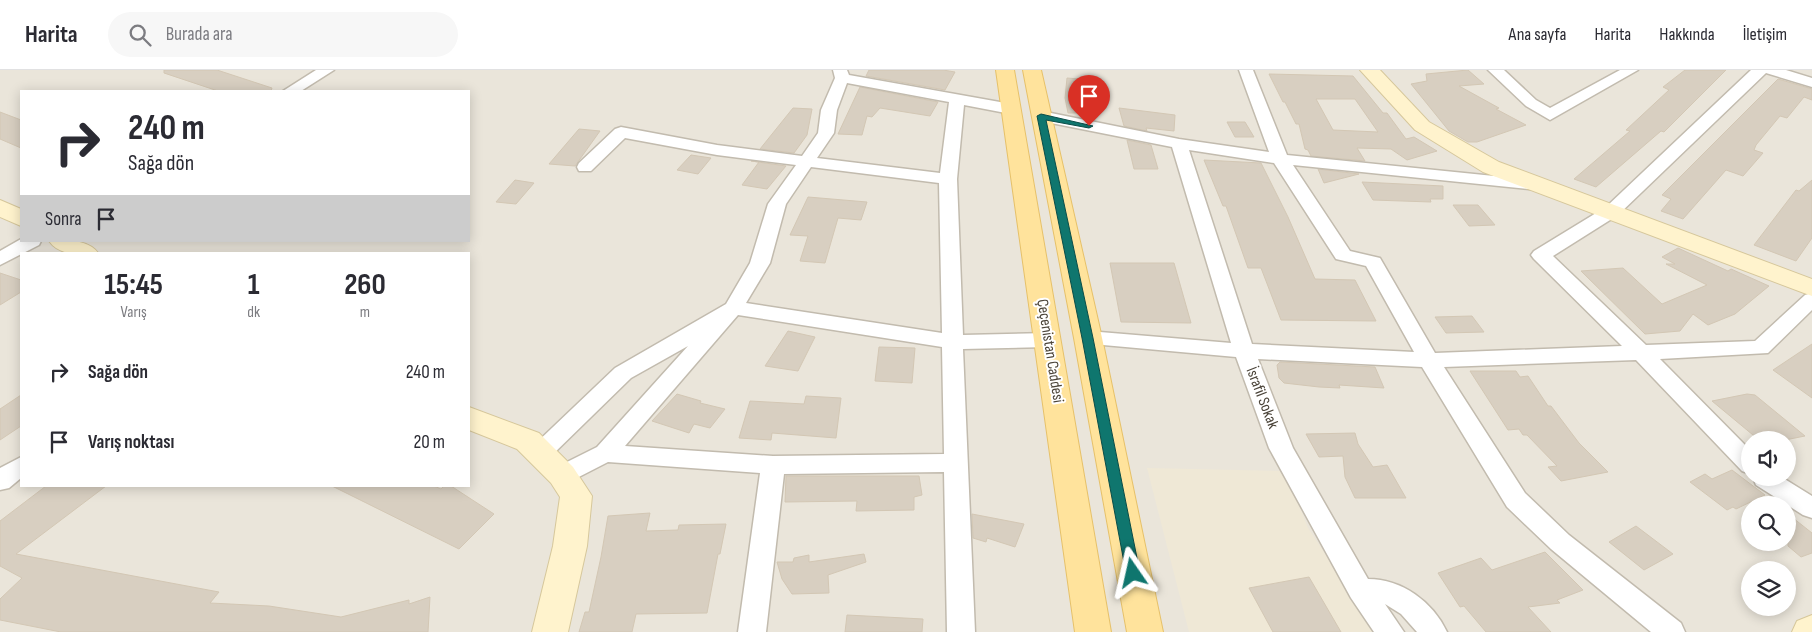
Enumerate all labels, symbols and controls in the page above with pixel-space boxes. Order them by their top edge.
search box [108,12,458,57]
text: Harita [25,20,78,49]
icon: search [126,21,154,49]
text: Burada ara [166,23,233,46]
text: Ana sayfa [1509,24,1566,45]
text: Harita [1594,24,1631,45]
text: Hakkında [1659,24,1715,45]
text: İletişim [1743,24,1787,45]
pin [1068,75,1110,126]
icon: arrive [1075,82,1103,110]
text: 240 m [128,107,205,150]
icon: right [45,110,110,175]
text: Sağa dön [128,150,194,177]
icon: arrive [92,205,120,233]
text: Sonra [45,208,82,231]
text: 15:45 [104,267,163,303]
text: 1 [248,267,260,303]
text: 260 [344,267,386,303]
street label: Çeçenistan Caddesi [1032,298,1068,404]
text: Varış [121,303,147,322]
text: dk [247,303,260,322]
text: m [360,303,370,322]
icon: right [45,358,73,386]
text: Sağa dön [88,361,148,384]
text: 240 m [406,361,445,384]
street label: İsrafil Sokak [1242,365,1282,431]
icon: arrive [45,428,73,456]
text: Varış noktası [88,431,174,454]
text: 20 m [413,431,445,454]
map controls [1741,431,1796,616]
button: sound [1741,431,1796,486]
button: search [1741,496,1796,551]
position arrow [1106,546,1158,598]
button: layers [1741,561,1796,616]

